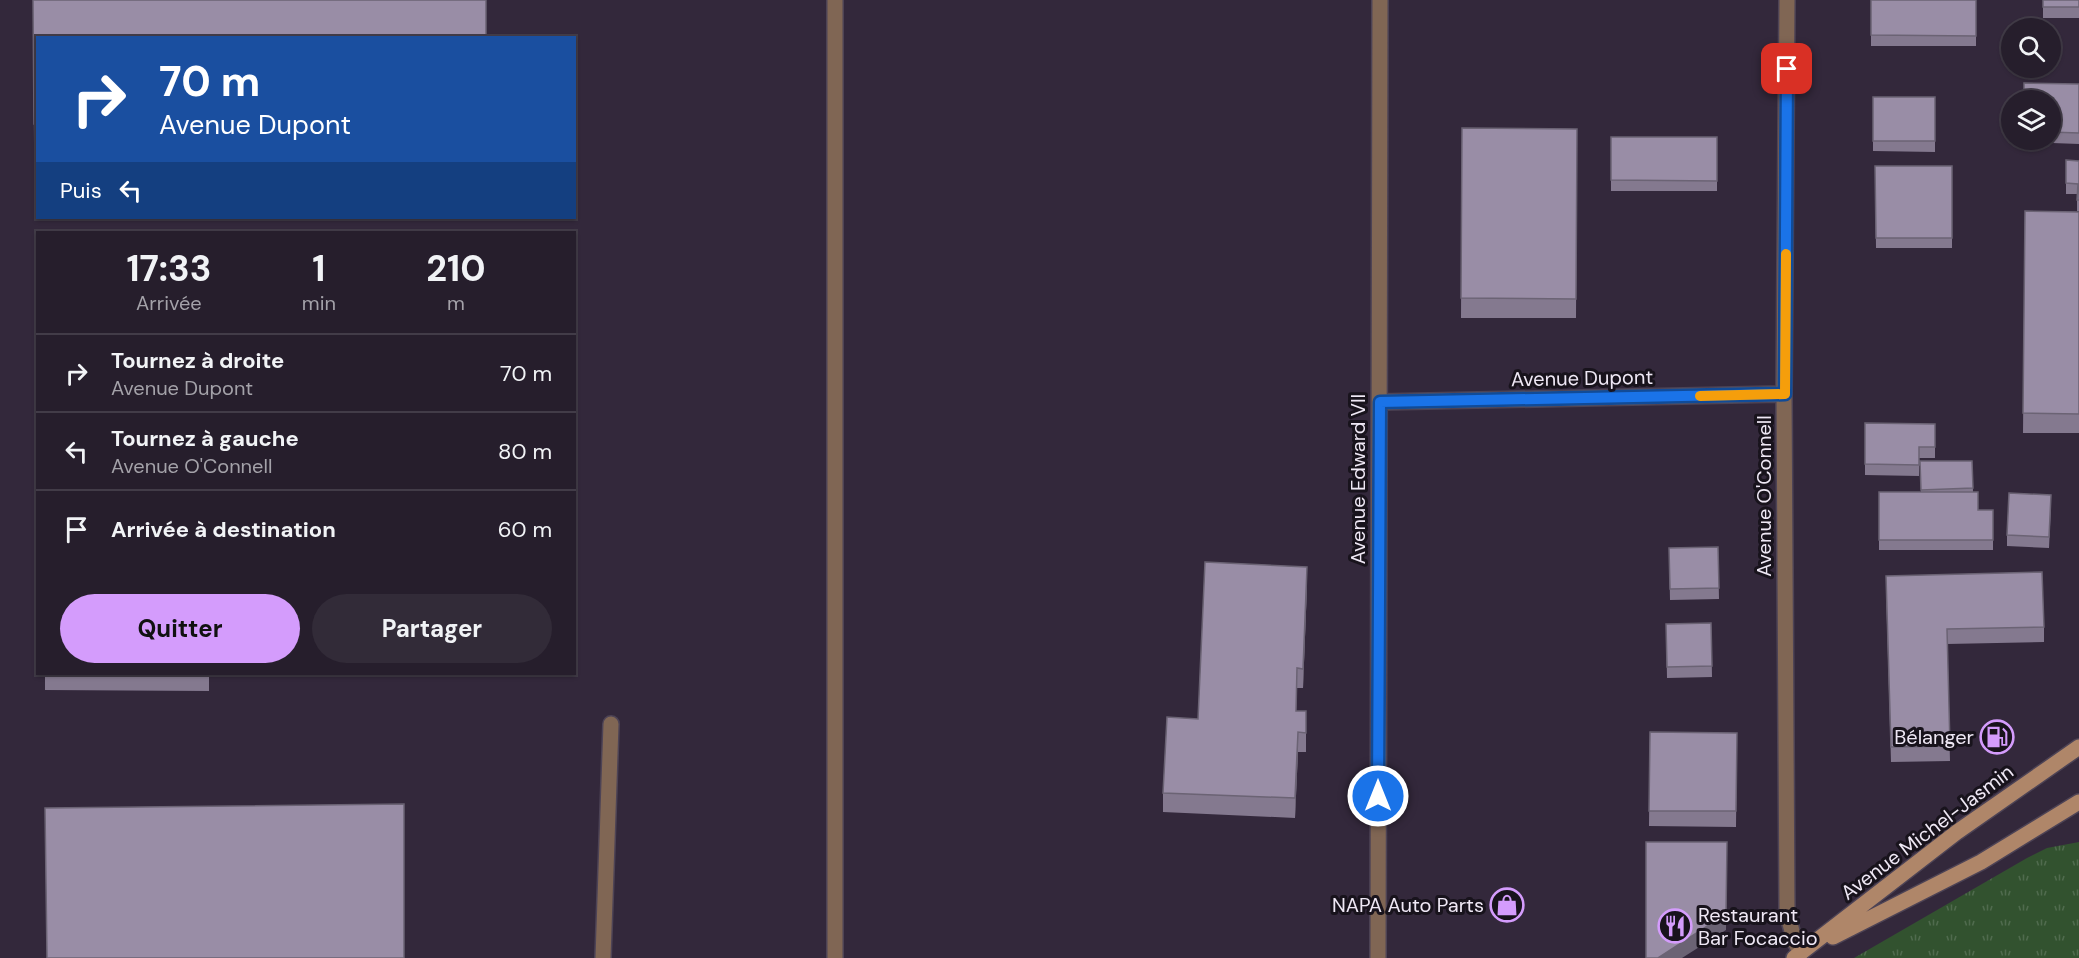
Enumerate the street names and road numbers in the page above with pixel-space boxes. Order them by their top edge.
street label: Avenue Dupont [1511,364,1653,392]
street label: Avenue Edward VII [1345,394,1371,564]
street label: Avenue O'Connell [1751,415,1777,577]
street label: Avenue Michel-Jasmin [1836,759,2018,905]

